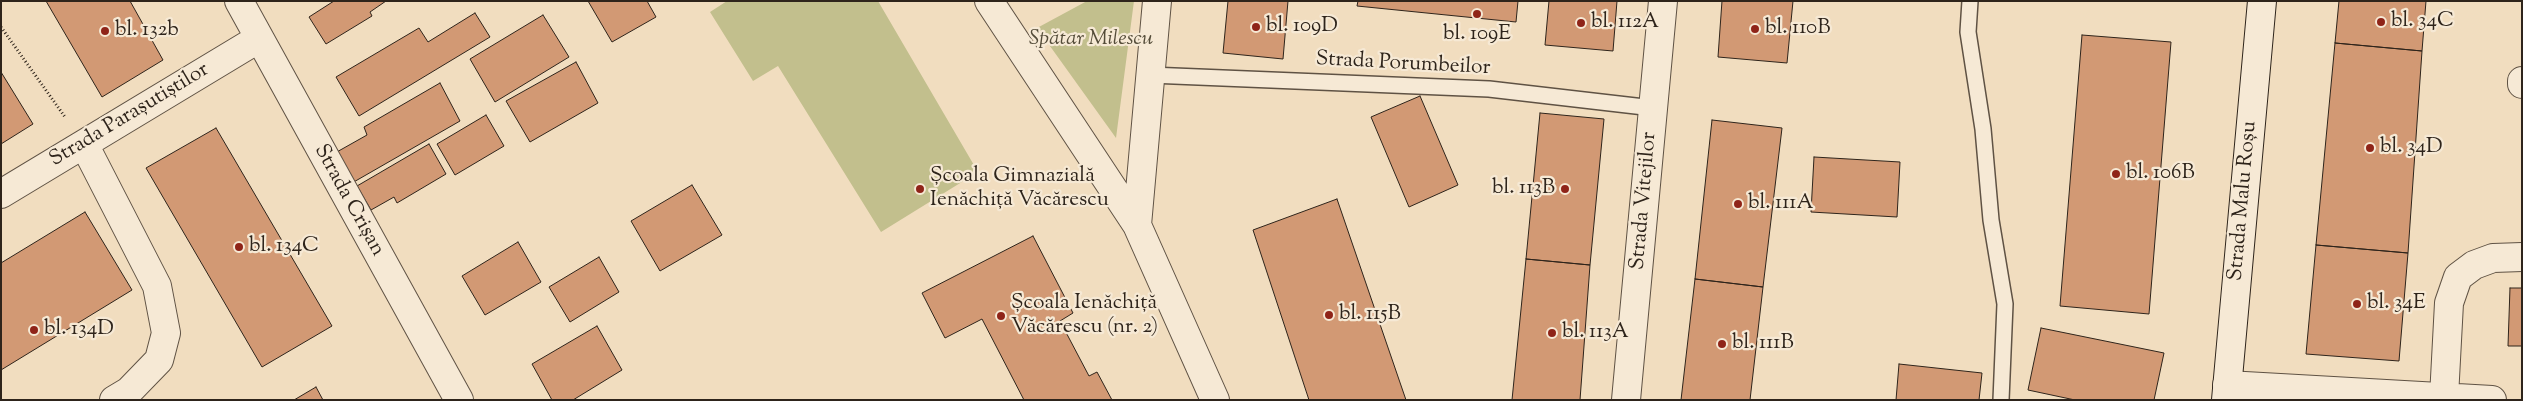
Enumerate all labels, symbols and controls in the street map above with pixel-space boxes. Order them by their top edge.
marker: bl. 109E [1471,8,1483,20]
place label: bl. 34C [2391,9,2454,35]
place label: bl. 112A [1591,10,1659,36]
place label: bl. 109D [1266,14,1338,40]
place label: bl. 110B [1765,16,1830,42]
marker: bl. 34C [2375,16,2387,28]
marker: bl. 112A [1575,17,1587,29]
place label: bl. 132b [115,18,179,44]
marker: bl. 109D [1250,21,1262,33]
place label: bl. 109E [1443,22,1511,48]
marker: bl. 110B [1749,23,1761,35]
marker: bl. 132b [99,25,111,37]
park label: Spătar Milescu [1029,27,1153,53]
street label: Strada Porumbeilor [1315,48,1491,82]
street label: Strada Parașutiștilor [46,58,214,174]
street label: Strada Malu Roșu [2224,120,2264,282]
street label: Strada Vitejilor [1626,131,1664,271]
place label: bl. 34D [2380,135,2443,161]
street label: Strada Crișan [307,141,389,261]
marker: bl. 34D [2364,142,2376,154]
place label: bl. 106B [2126,161,2195,187]
place label: Școala Gimnazială Ienăchiță Văcărescu [930,164,1109,214]
marker: bl. 106B [2110,168,2122,180]
place label: bl. 113B [1492,176,1555,202]
marker: Școala Gimnazială Ienăchiță Văcărescu [914,183,926,195]
marker: bl. 113B [1559,183,1571,195]
place label: bl. 111A [1748,191,1813,217]
marker: bl. 111A [1732,198,1744,210]
place label: bl. 134C [249,234,319,260]
marker: bl. 134C [233,241,245,253]
place label: Școala Ienăchiță Văcărescu (nr. 2) [1011,291,1158,341]
place label: bl. 34E [2367,291,2426,317]
marker: bl. 34E [2351,298,2363,310]
place label: bl. 115B [1339,302,1401,328]
marker: bl. 115B [1323,309,1335,321]
marker: Școala Ienăchiță Văcărescu (nr. 2) [995,310,1007,322]
place label: bl. 134D [44,317,114,343]
place label: bl. 113A [1562,320,1629,346]
marker: bl. 134D [28,324,40,336]
marker: bl. 113A [1546,327,1558,339]
place label: bl. 111B [1732,331,1794,357]
marker: bl. 111B [1716,338,1728,350]

